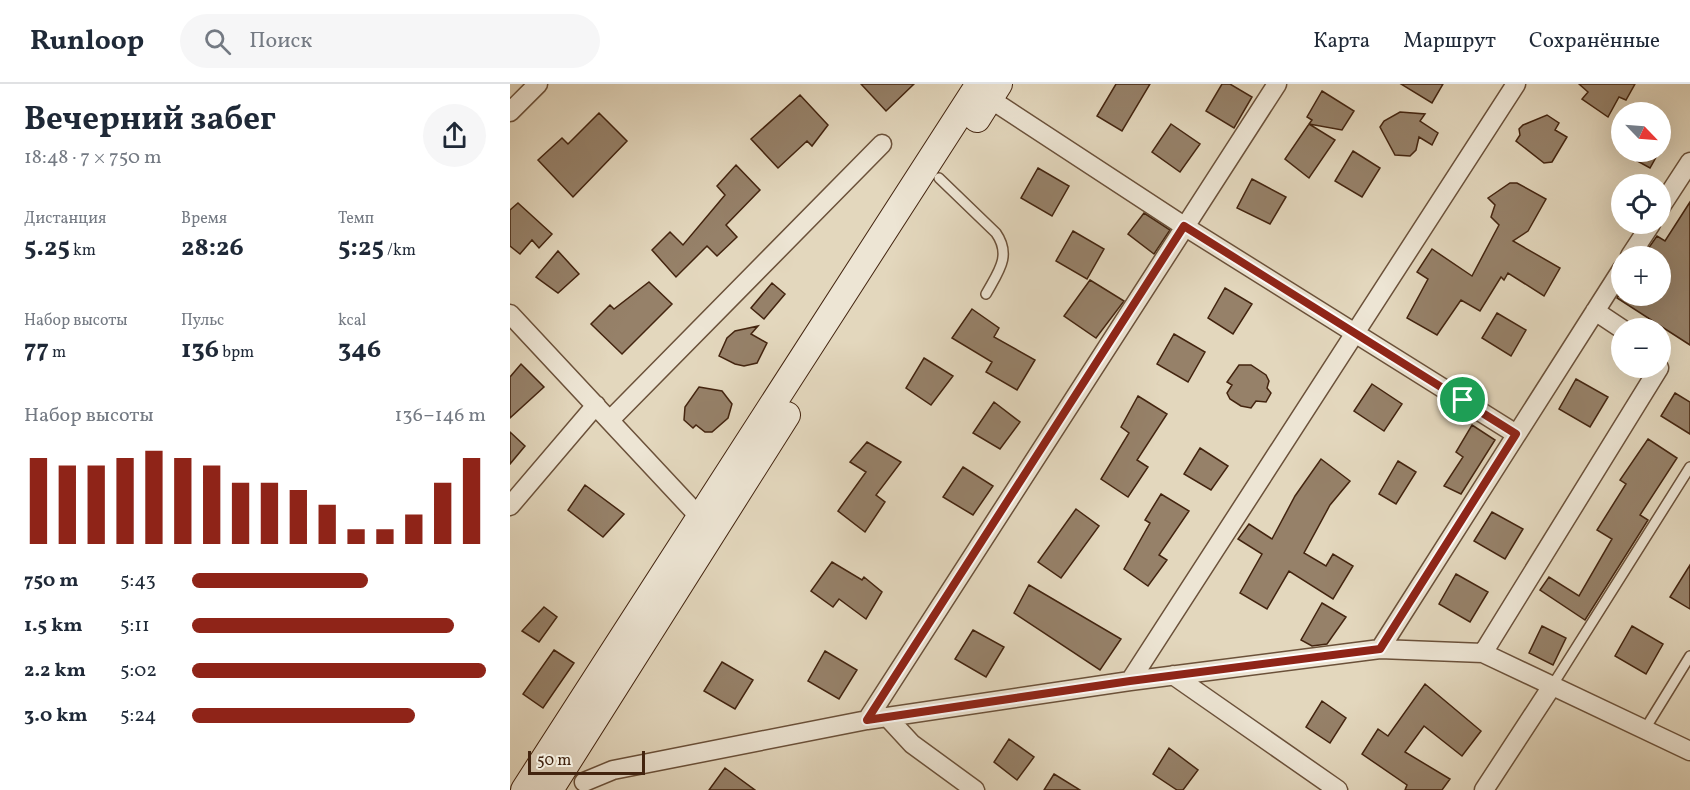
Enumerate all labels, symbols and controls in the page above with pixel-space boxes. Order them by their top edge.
search box [180,14,600,68]
text: Runloop [30,22,144,61]
icon: search [201,25,234,58]
text: Поиск [249,26,312,57]
text: Карта [1313,27,1370,56]
text: Маршрут [1403,27,1496,56]
text: Сохранённые [1529,27,1660,56]
text: Вечерний забег [24,98,276,144]
north arrow [1611,102,1671,162]
map controls [1611,102,1671,378]
button: share [423,104,486,167]
text: 18:48 · 7 × 750 m [24,144,162,172]
button: locate [1611,174,1671,234]
text: Дистанция [24,208,106,230]
text: Время [181,208,227,230]
text: Темп [338,208,374,230]
text: 5.25 [24,230,70,266]
text: 28:26 [181,230,244,266]
text: 5:25 [338,230,384,266]
text: km [70,240,96,262]
text: /km [384,240,416,262]
button: + [1611,246,1671,306]
text: Набор высоты [24,310,128,332]
text: Пульс [181,310,224,332]
text: kcal [338,310,366,332]
button: − [1611,318,1671,378]
text: 77 [24,332,49,368]
text: 136 [181,332,219,368]
text: 346 [338,332,381,368]
text: m [49,342,66,364]
text: bpm [219,342,254,364]
pin [1437,374,1488,425]
icon: arrive [1446,383,1479,416]
text: Набор высоты [24,402,154,430]
text: 136–146 m [395,402,486,430]
text: 750 m [24,567,79,595]
text: 5:43 [120,567,156,595]
text: 1.5 km [24,612,83,640]
text: 5:11 [120,612,150,640]
text: 2.2 km [24,657,86,685]
text: 5:02 [120,657,157,685]
text: 3.0 km [24,702,88,730]
text: 5:24 [120,702,156,730]
scale bar [528,748,645,776]
text: 50 m [537,750,571,772]

